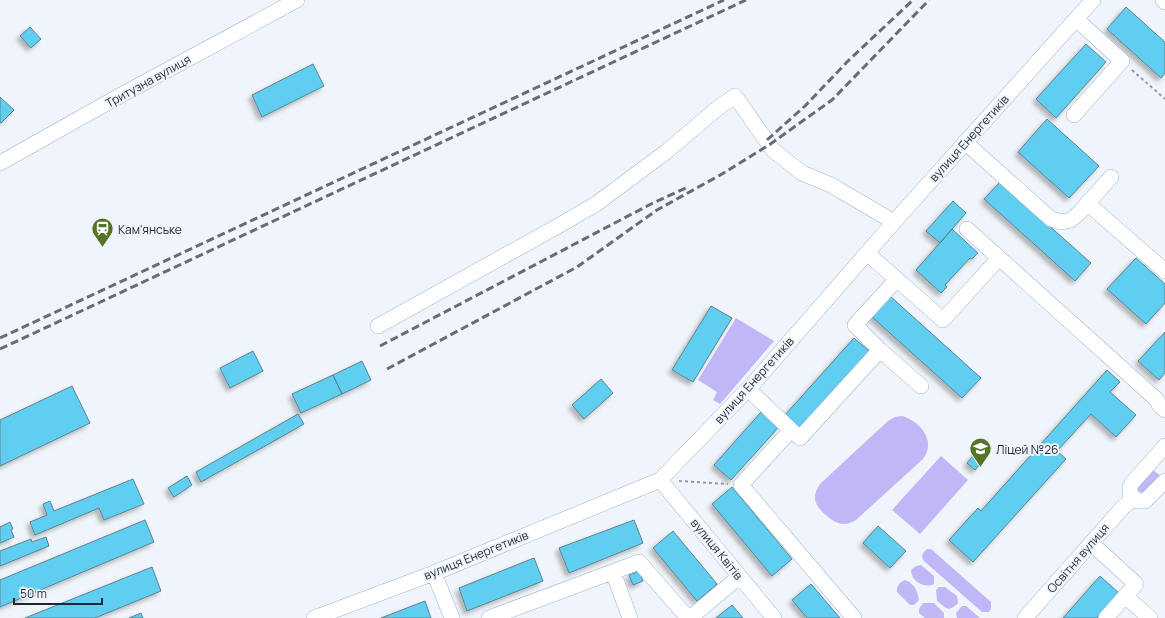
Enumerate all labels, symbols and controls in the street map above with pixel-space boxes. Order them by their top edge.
street label: Тритузна вулиця [102,50,194,112]
street label: вулиця Енергетиків [925,91,1013,185]
station icon: Кам'янське [89,216,115,249]
place label: Кам'янське [118,221,182,238]
street label: вулиця Енергетиків [710,333,798,427]
school or university icon: Ліцей №26 [967,436,993,469]
place label: Ліцей №26 [996,441,1058,458]
street label: вулиця Квітів [687,515,747,584]
street label: Освітня вулиця [1043,520,1113,596]
street label: вулиця Енергетиків [421,526,531,584]
scale bar [14,580,102,606]
text: 50 m [20,585,47,602]

